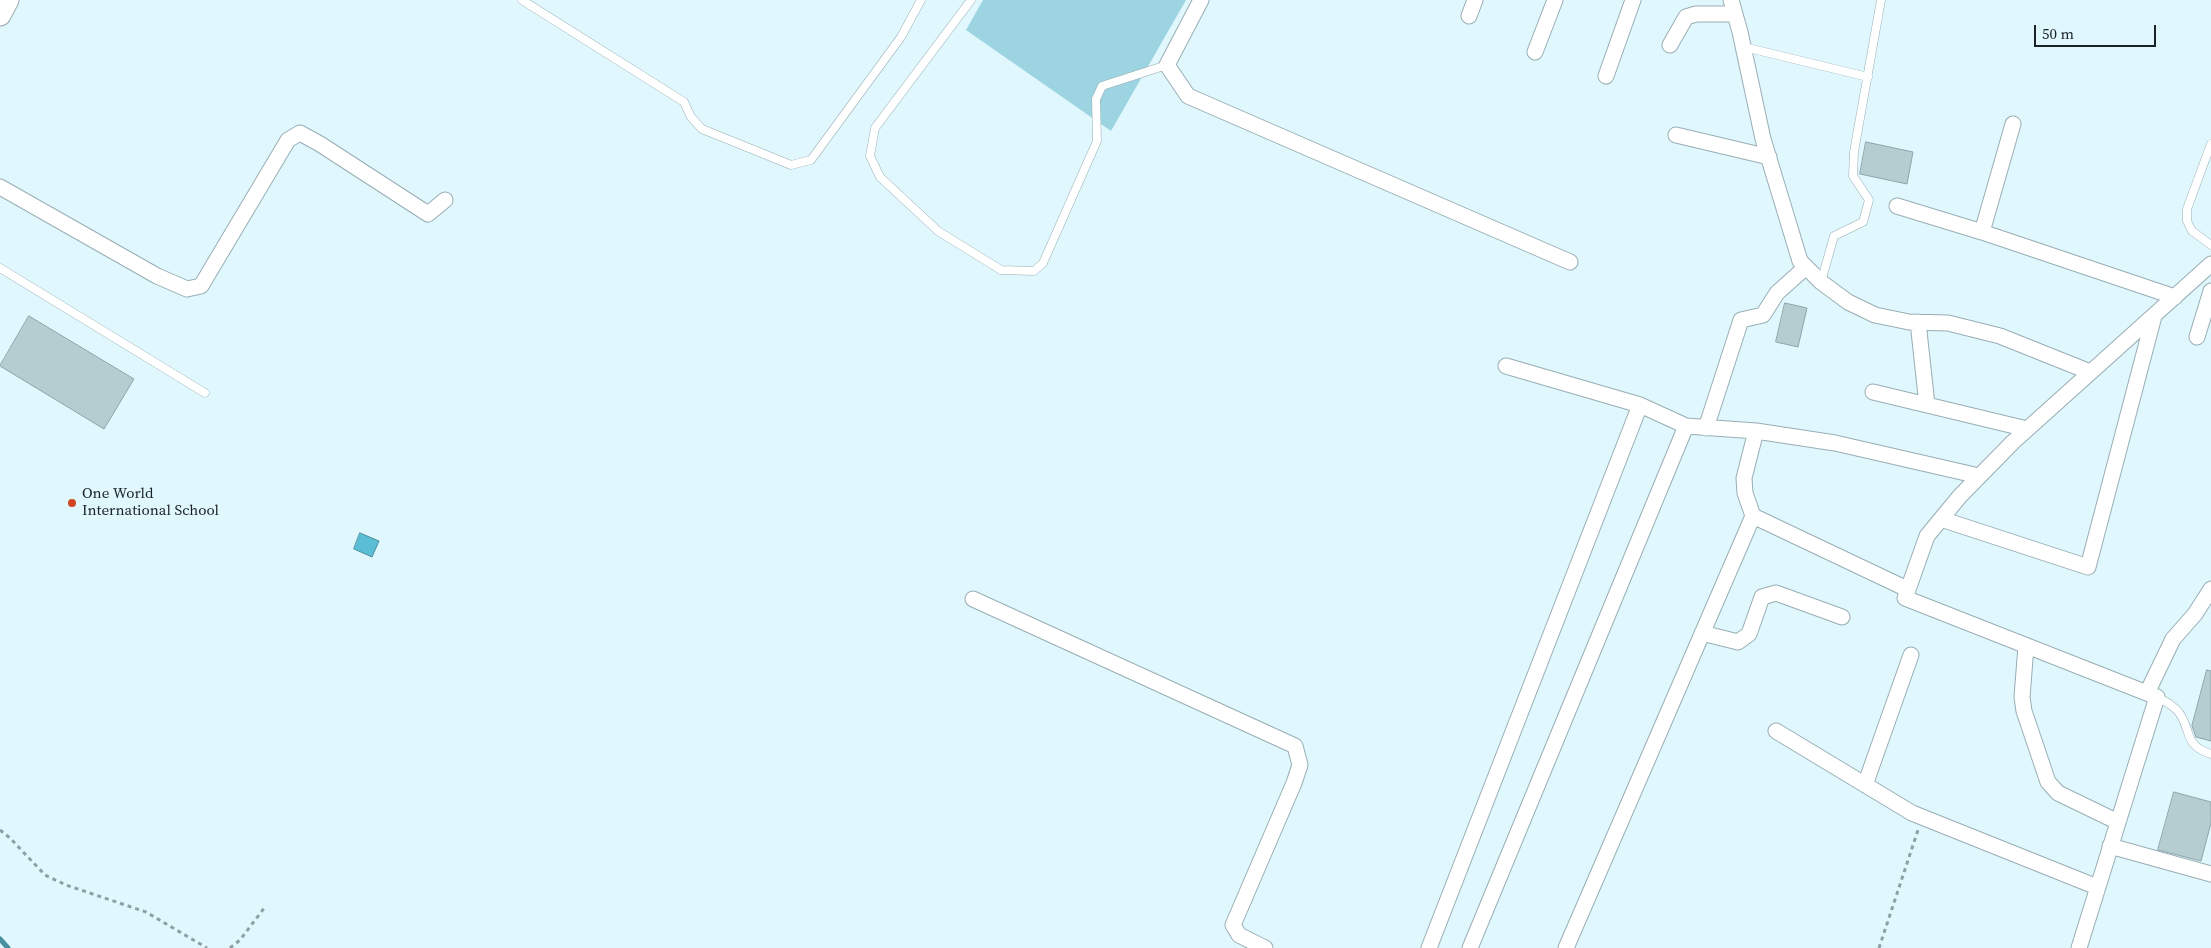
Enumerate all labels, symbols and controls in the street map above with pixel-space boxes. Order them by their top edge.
scale bar [2036,15,2158,47]
text: 50 m [2042,23,2074,44]
place label: One World International School [82,485,219,520]
marker: One World International School [66,497,78,509]

